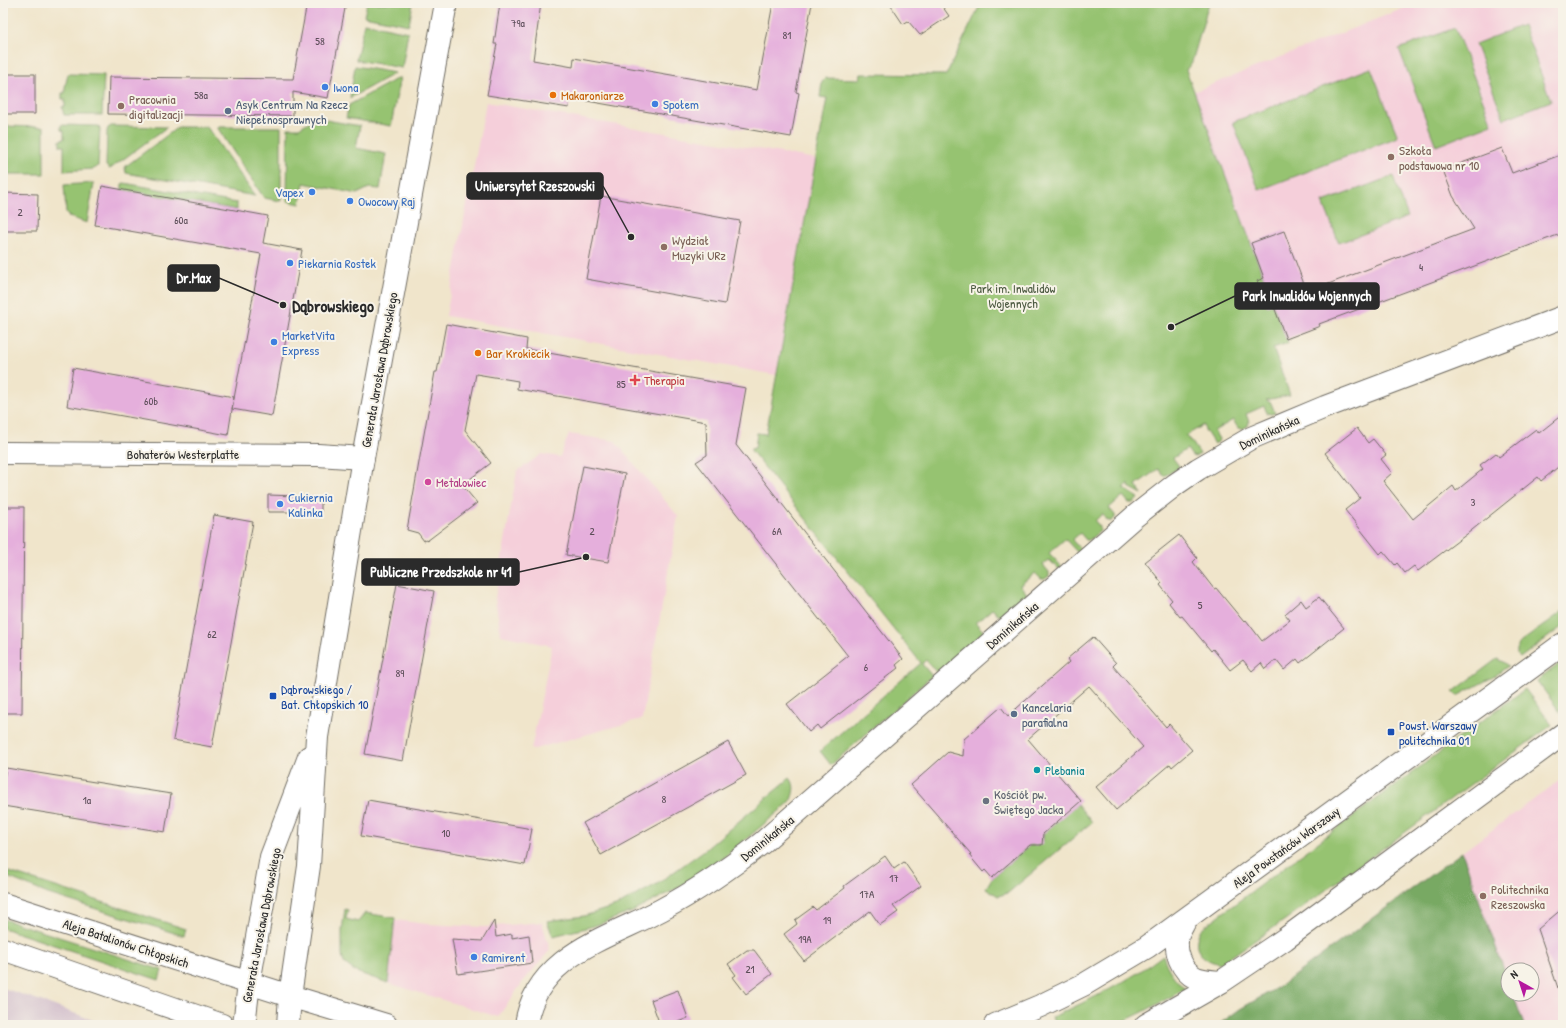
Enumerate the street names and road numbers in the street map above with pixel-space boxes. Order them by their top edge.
street label: Generała Jarosława Dąbrowskiego [356,291,402,449]
street label: Dominikańska [1236,410,1302,454]
street label: Bohaterów Westerplatte [127,445,239,463]
street label: Dominikańska [982,597,1042,653]
street label: Aleja Powstańców Warszawy [1229,802,1344,892]
street label: Dominikańska [737,811,797,865]
street label: Generała Jarosława Dąbrowskiego [237,846,285,1004]
street label: Aleja Batalionów Chłopskich [61,914,192,972]

